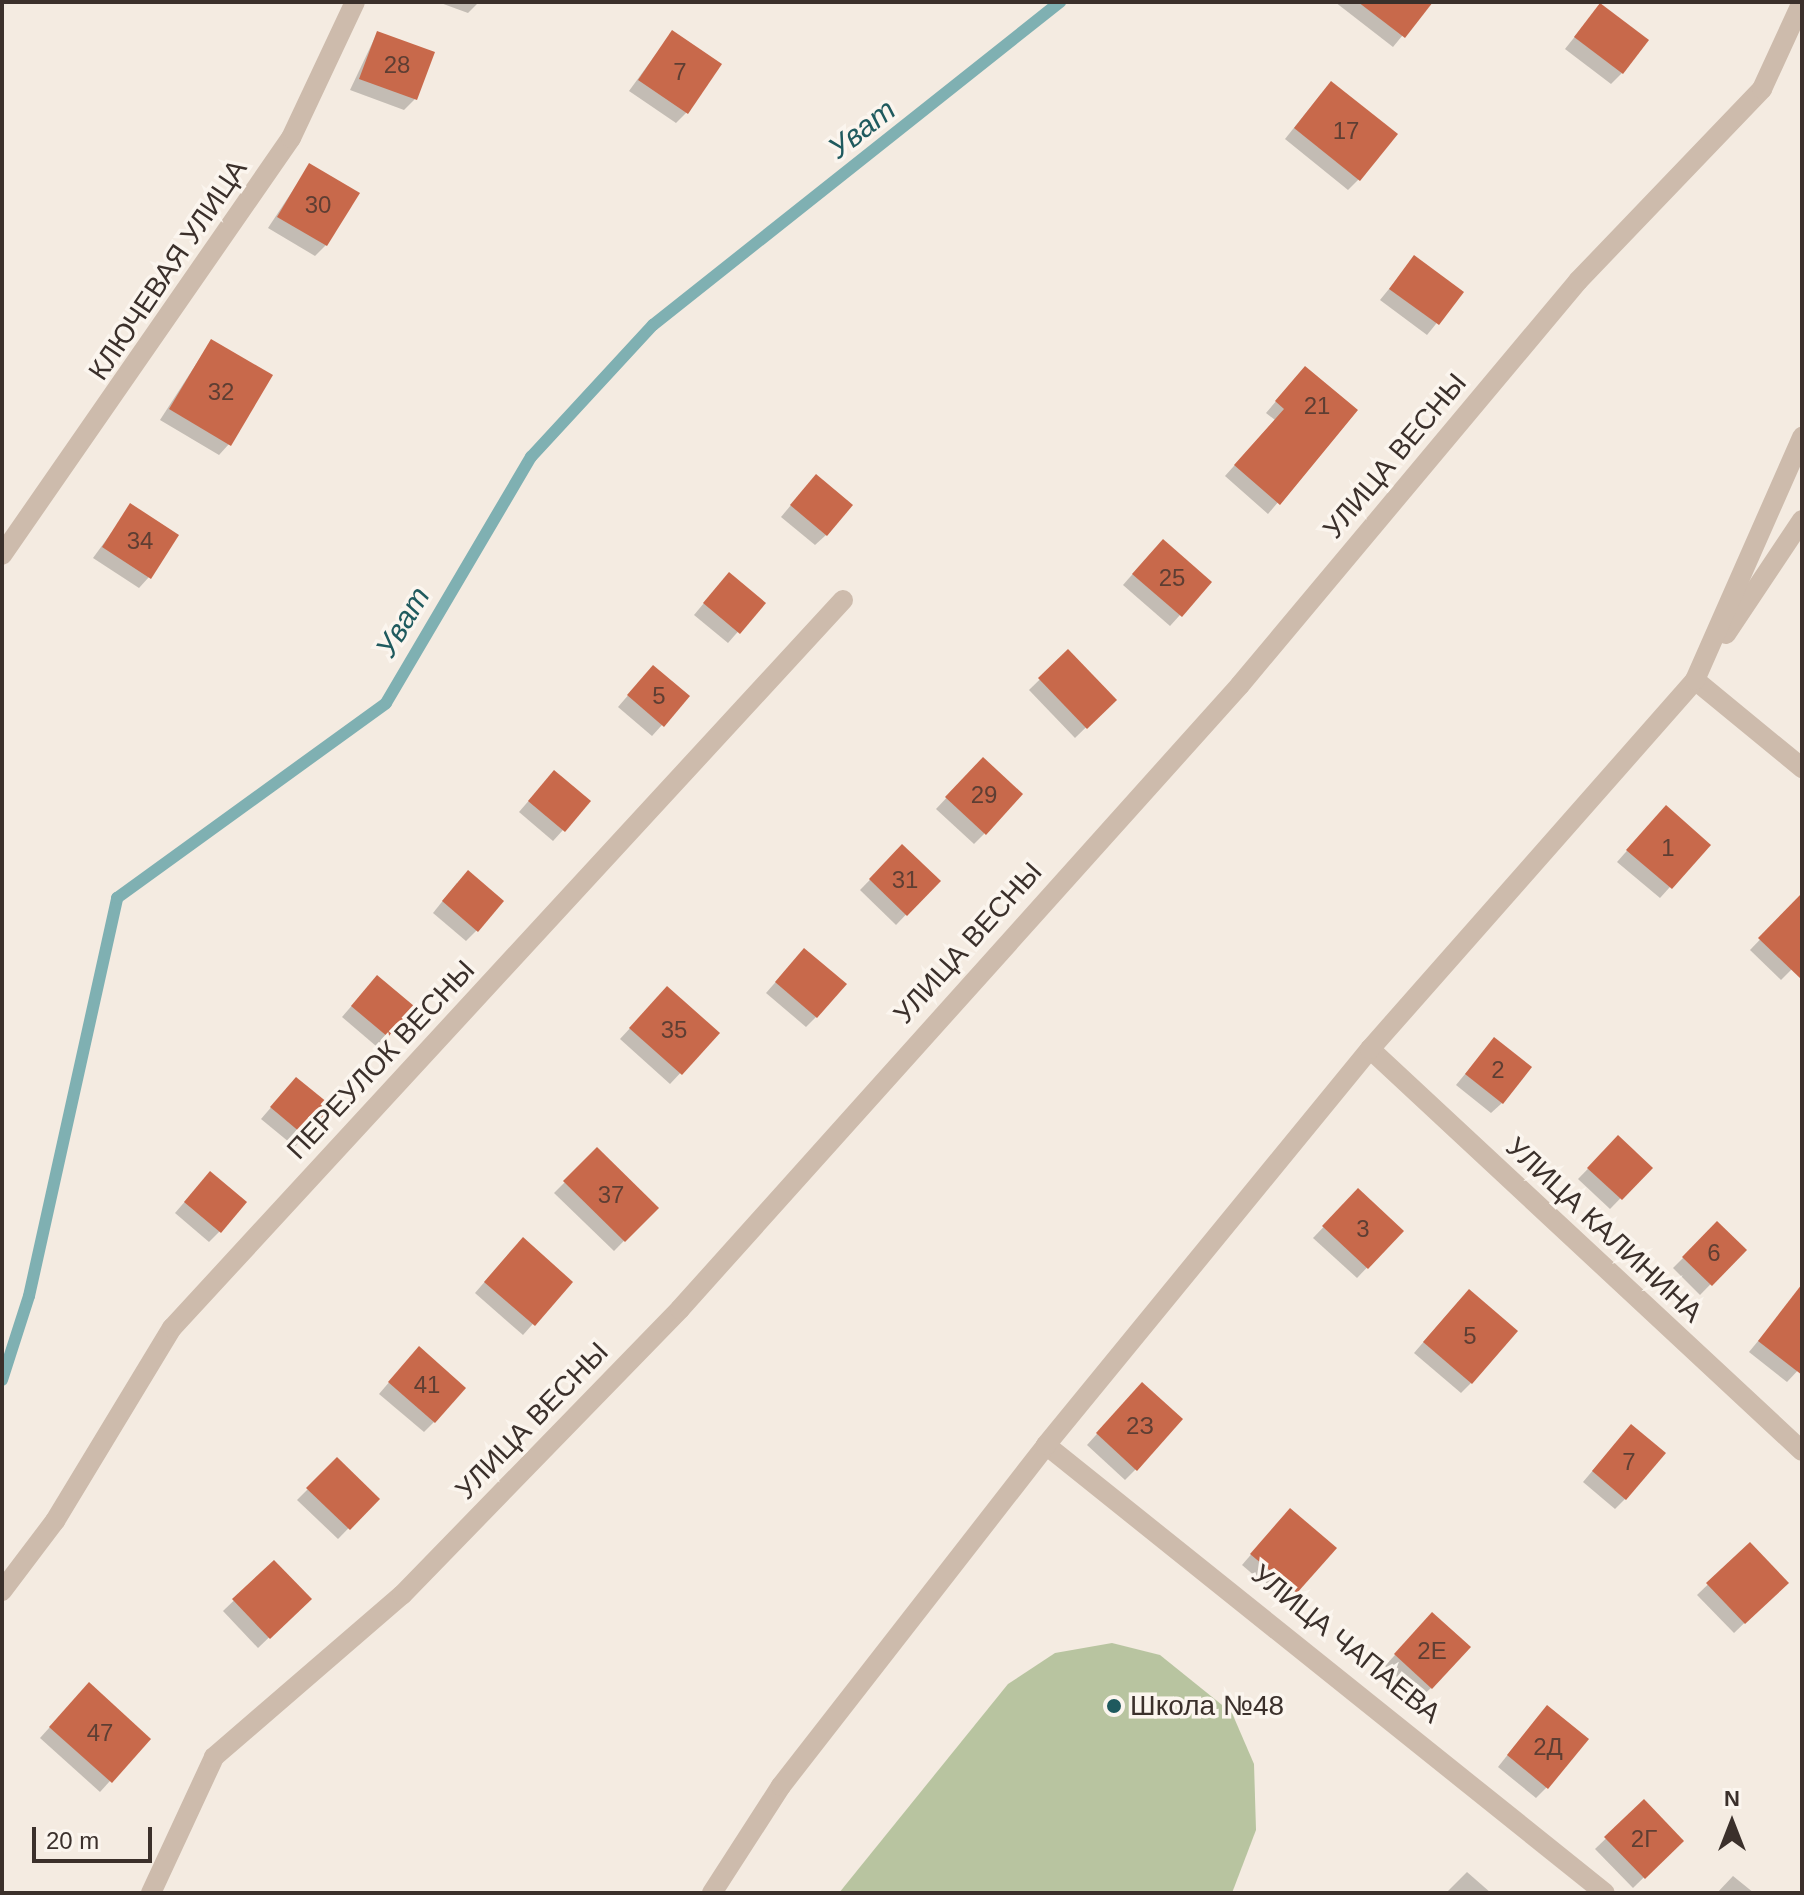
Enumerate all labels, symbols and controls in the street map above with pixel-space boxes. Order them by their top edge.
house number: 28 [384,51,410,79]
house number: 7 [673,58,687,86]
water label: Уват [821,92,903,166]
house number: 17 [1333,117,1359,145]
street label: КЛЮЧЕВАЯ УЛИЦА [82,153,254,387]
house number: 30 [305,191,331,219]
street label: УЛИЦА ВЕСНЫ [1316,367,1474,545]
house number: 32 [208,378,234,406]
house number: 21 [1304,392,1330,420]
house number: 34 [127,527,153,555]
house number: 25 [1159,564,1185,592]
water label: Уват [368,581,438,663]
house number: 5 [652,682,666,710]
house number: 29 [971,781,997,809]
house number: 1 [1661,834,1675,862]
street label: УЛИЦА ВЕСНЫ [887,856,1049,1030]
house number: 31 [892,866,918,894]
street label: ПЕРЕУЛОК ВЕСНЫ [280,954,482,1166]
house number: 35 [661,1016,687,1044]
house number: 2 [1491,1056,1505,1084]
street label: УЛИЦА КАЛИНИНА [1499,1130,1709,1330]
house number: 37 [598,1181,624,1209]
house number: 3 [1356,1215,1370,1243]
house number: 6 [1707,1239,1721,1267]
house number: 5 [1463,1322,1477,1350]
street label: УЛИЦА ВЕСНЫ [449,1336,615,1506]
house number: 41 [414,1371,440,1399]
house number: 2З [1126,1412,1154,1440]
house number: 7 [1622,1448,1636,1476]
street label: УЛИЦА ЧАПАЕВА [1245,1557,1447,1731]
house number: 2Е [1417,1637,1447,1665]
place label: Школа №48 [1130,1689,1284,1723]
marker: Школа №48 [1105,1697,1123,1715]
house number: 47 [87,1719,113,1747]
house number: 2Д [1533,1733,1563,1761]
north arrow [1692,1783,1772,1863]
text: N [1724,1786,1740,1811]
scale bar [36,1811,156,1861]
house number: 2Г [1631,1825,1657,1853]
text: 20 m [46,1827,99,1854]

